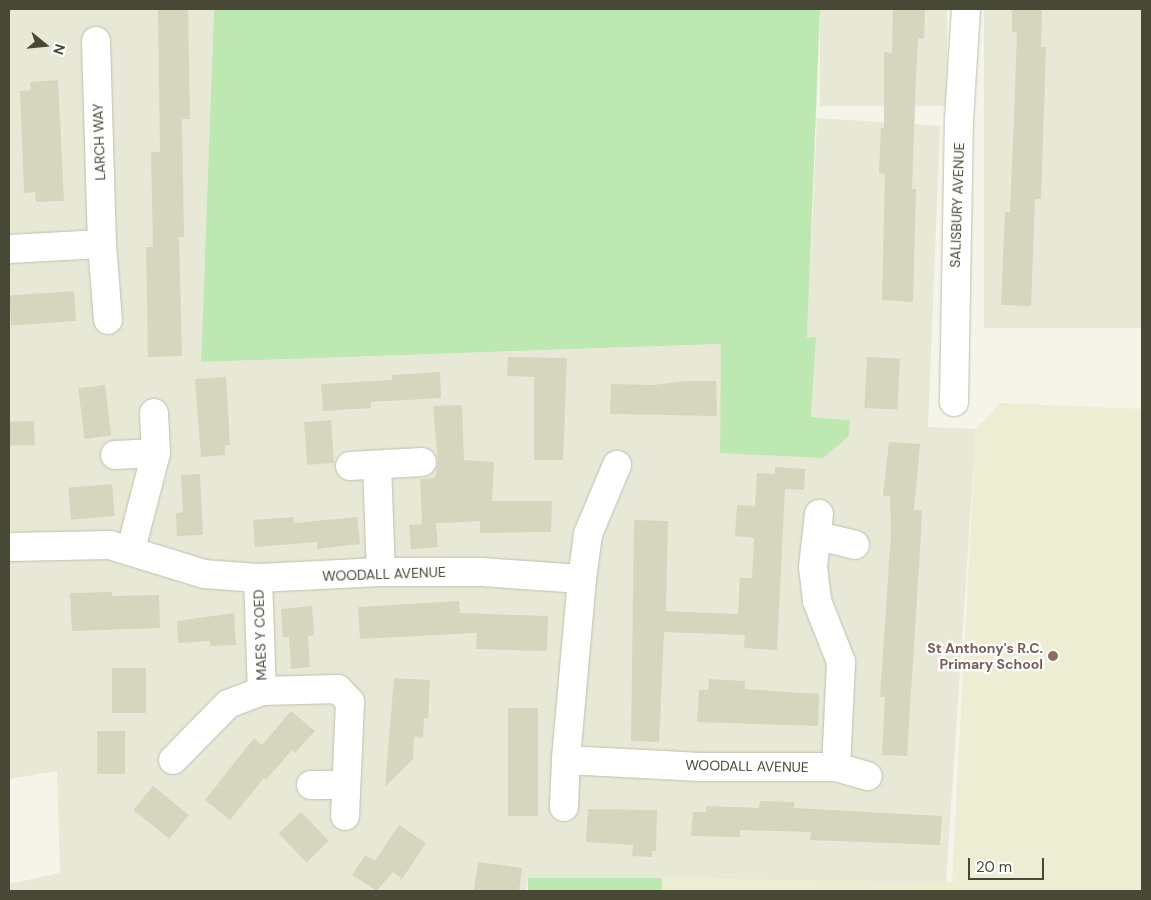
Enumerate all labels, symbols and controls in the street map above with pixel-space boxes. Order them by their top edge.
north arrow [20,20,70,70]
text: N [49,42,69,57]
street label: LARCH WAY [89,103,109,181]
street label: SALISBURY AVENUE [946,142,968,268]
street label: WOODALL AVENUE [322,563,446,585]
street label: MAES Y COED [250,589,270,681]
place label: St Anthony's R.C. Primary School [927,640,1043,672]
marker: St Anthony's R.C. Primary School [1047,650,1059,662]
street label: WOODALL AVENUE [685,757,809,775]
scale bar [971,848,1047,880]
text: 20 m [976,857,1012,877]

